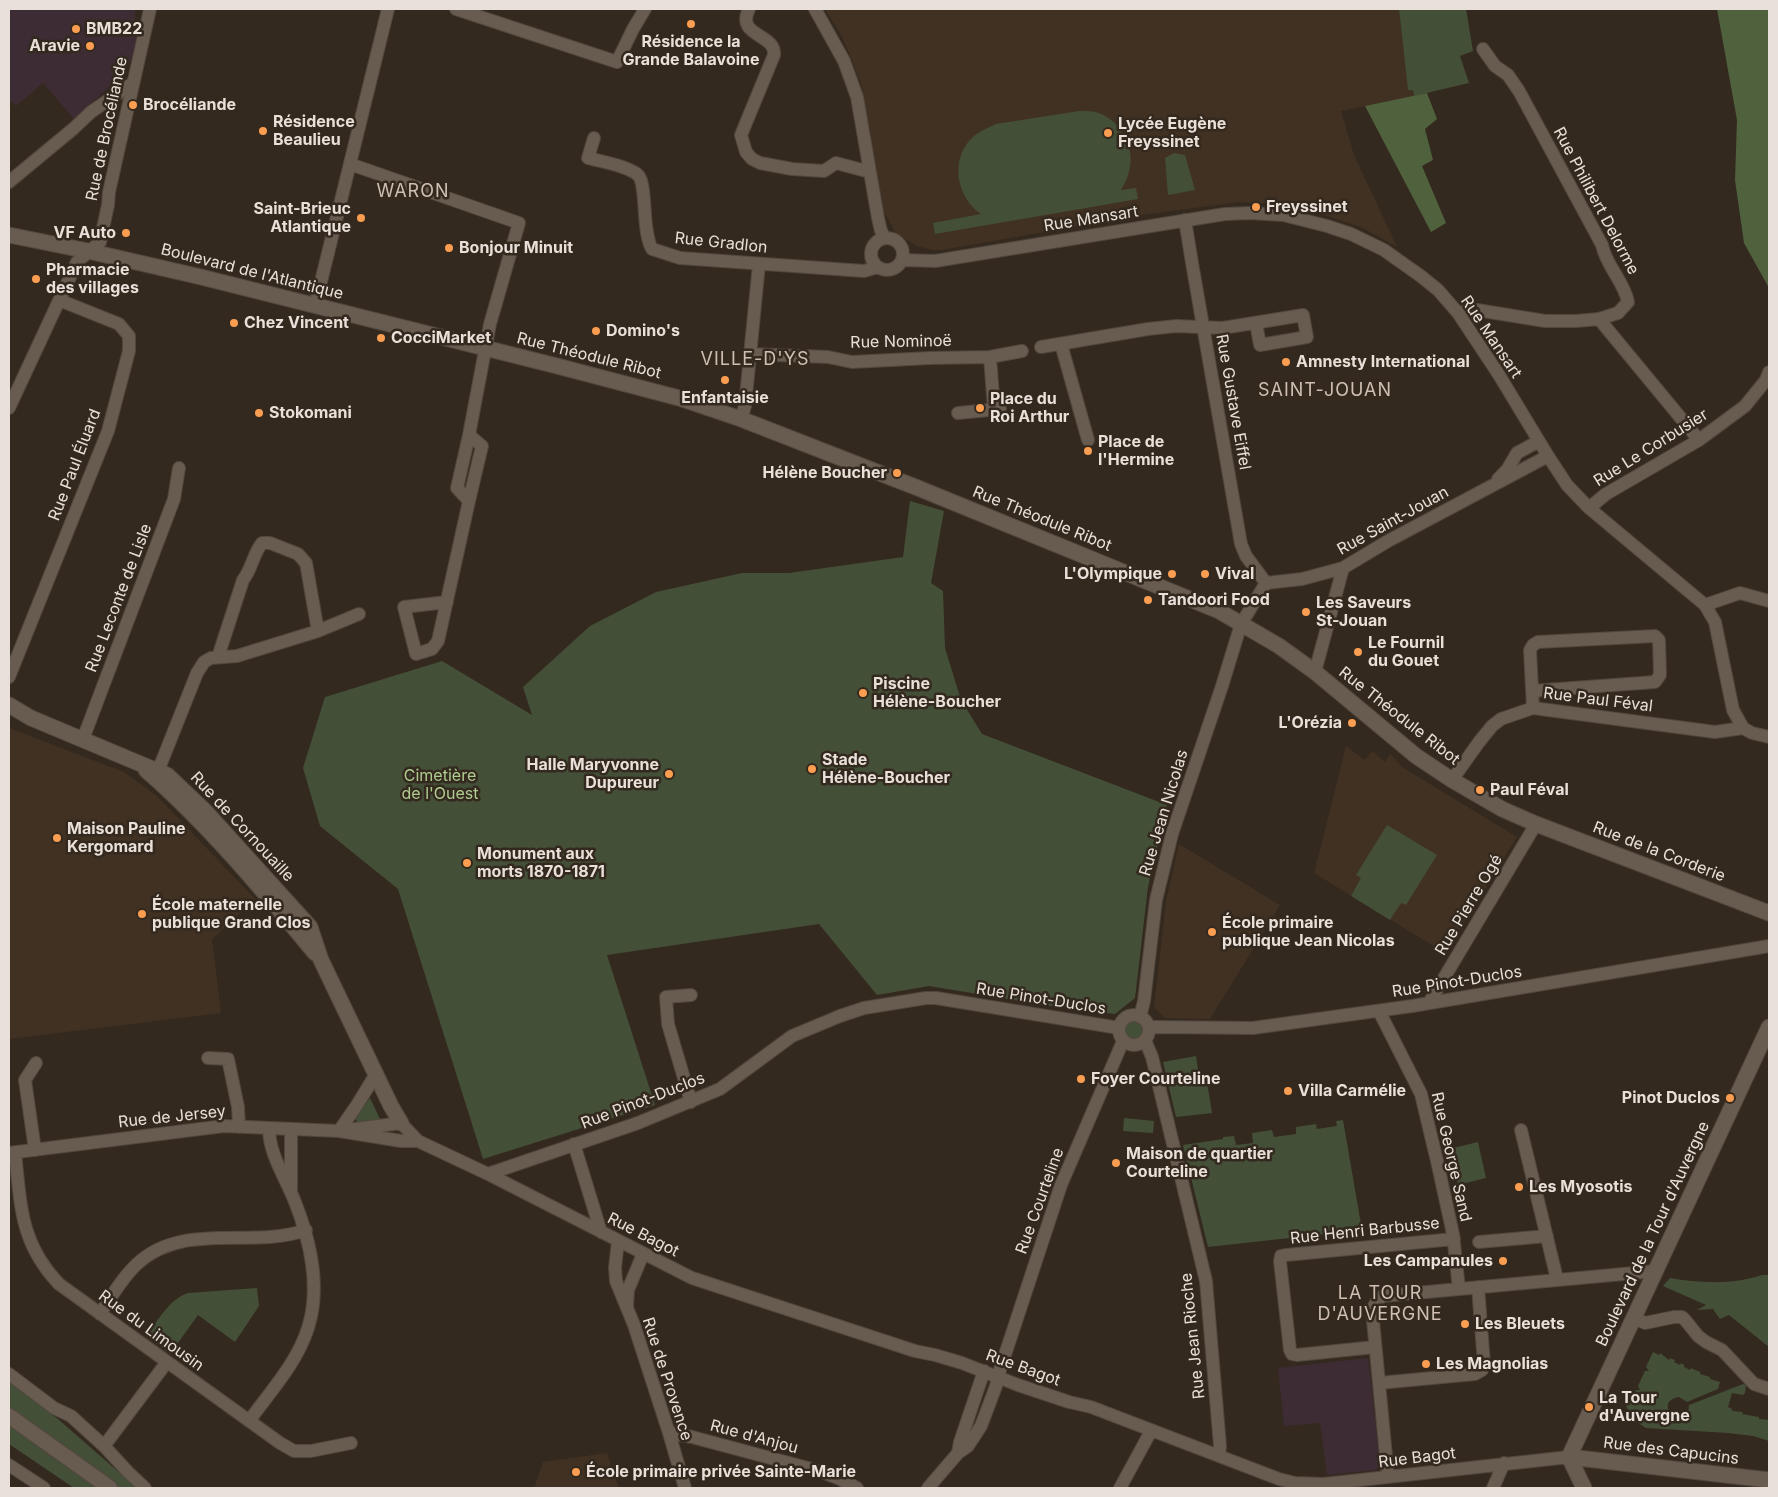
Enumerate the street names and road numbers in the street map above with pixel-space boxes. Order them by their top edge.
street label: Rue de Brocéliande [82,55,132,203]
street label: Rue Philibert Delorme [1549,124,1643,278]
street label: Rue Mansart [1042,202,1140,236]
street label: Rue Gradlon [674,229,768,257]
street label: Boulevard de l'Atlantique [159,240,345,304]
street label: Rue Mansart [1456,292,1526,382]
street label: Rue Théodule Ribot [515,329,663,383]
street label: Rue Nominoë [850,332,952,352]
street label: Rue Gustave Eiffel [1212,333,1254,471]
street label: Rue Le Corbusier [1590,405,1712,491]
street label: Rue Paul Éluard [45,406,105,524]
street label: Rue Théodule Ribot [970,482,1114,556]
street label: Rue Saint-Jouan [1334,482,1452,560]
street label: Rue Leconte de Lisle [82,521,156,675]
street label: Rue Théodule Ribot [1335,663,1463,769]
street label: Rue Paul Féval [1542,684,1654,716]
street label: Rue Jean Nicolas [1136,748,1192,878]
street label: Rue de Cornouaille [186,768,298,886]
street label: Rue de la Corderie [1590,818,1728,886]
street label: Rue Pierre Ogé [1431,851,1507,959]
street label: Rue Pinot-Duclos [1391,962,1523,1002]
street label: Rue Pinot-Duclos [975,979,1107,1019]
street label: Rue Pinot-Duclos [578,1069,708,1133]
street label: Rue George Sand [1427,1090,1475,1224]
street label: Rue de Jersey [117,1102,227,1132]
street label: Boulevard de la Tour d'Auvergne [1592,1118,1714,1350]
street label: Rue Courteline [1012,1145,1068,1257]
street label: Rue Bagot [604,1209,682,1261]
street label: Rue Henri Barbusse [1289,1214,1441,1248]
street label: Rue Jean Rioche [1177,1272,1209,1400]
street label: Rue du Limousin [95,1286,207,1376]
street label: Rue de Provence [638,1315,696,1443]
street label: Rue Bagot [983,1346,1063,1390]
street label: Rue d'Anjou [708,1416,800,1458]
street label: Rue des Capucins [1602,1433,1740,1469]
street label: Rue Bagot [1377,1444,1457,1472]

